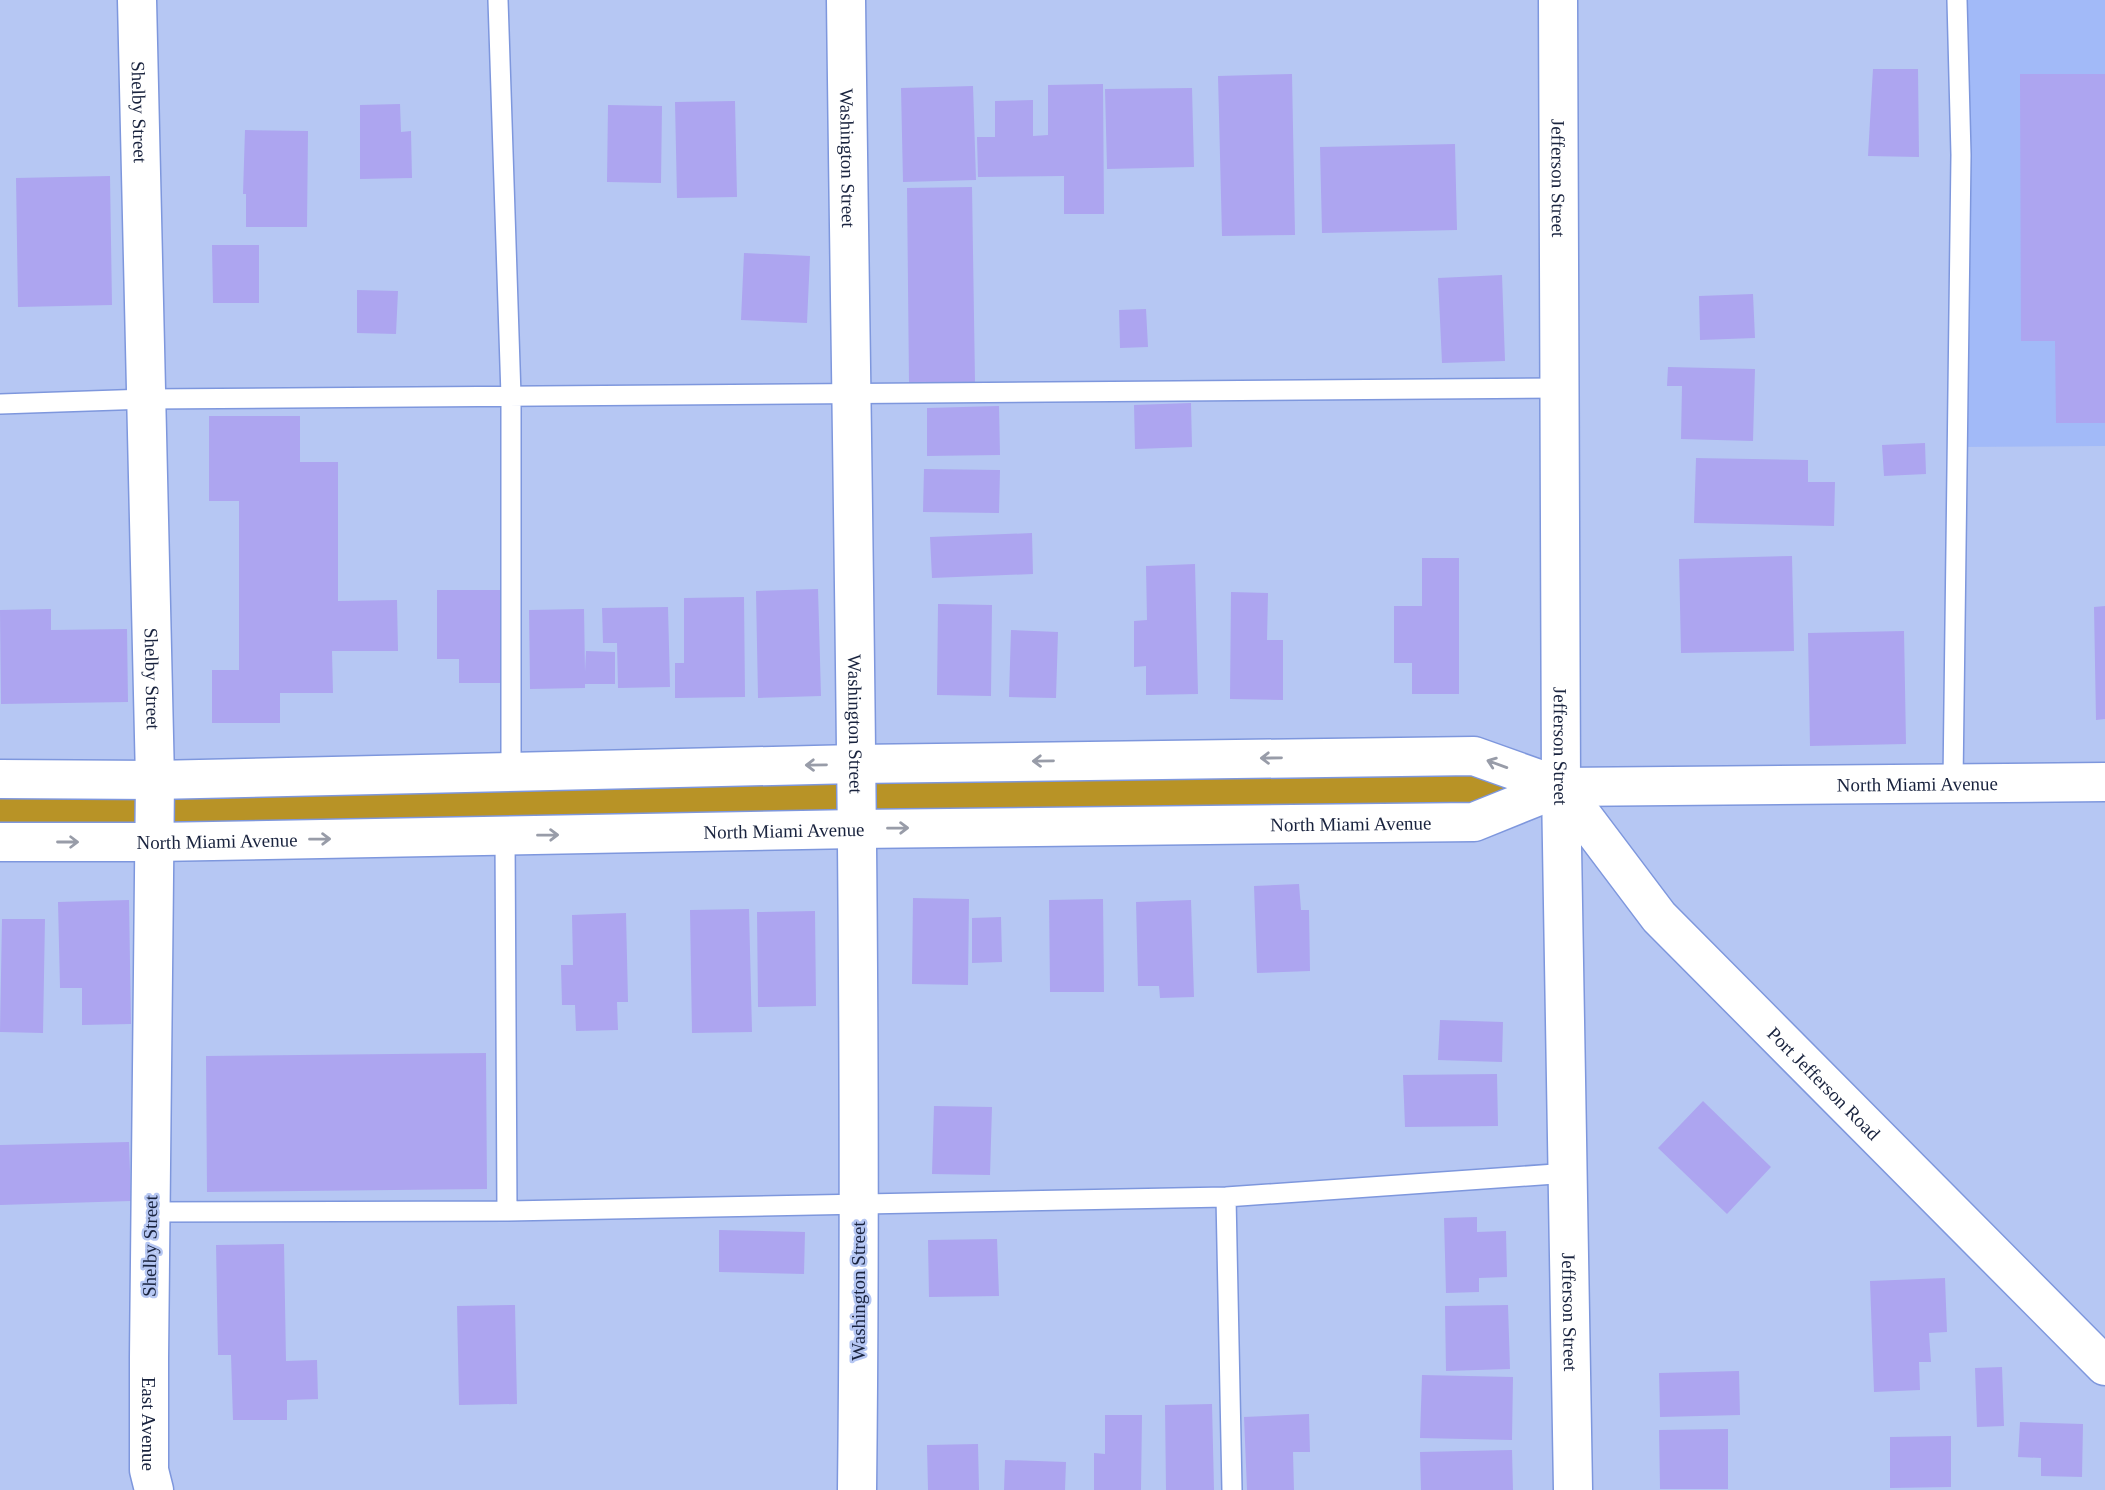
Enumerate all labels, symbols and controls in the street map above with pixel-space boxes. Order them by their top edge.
street label: Shelby Street [128,61,151,164]
street label: Washington Street [837,88,860,229]
street label: Jefferson Street [1548,119,1569,238]
street label: Shelby Street [141,628,164,731]
street label: Washington Street [844,654,867,794]
street label: Jefferson Street [1550,687,1572,806]
one-way arrow [1259,751,1282,765]
one-way arrow [1032,754,1055,768]
one-way arrow [1486,757,1508,769]
one-way arrow [804,758,827,771]
street label: North Miami Avenue [1837,772,1998,795]
street label: North Miami Avenue [1270,812,1432,835]
street label: North Miami Avenue [703,818,865,842]
one-way arrow [886,821,909,835]
one-way arrow [536,828,559,842]
street label: North Miami Avenue [136,829,298,853]
one-way arrow [308,832,331,846]
one-way arrow [56,835,79,849]
street label: Port Jefferson Road [1764,1022,1885,1144]
street label: Shelby Street [139,1194,161,1297]
street label: Washington Street [848,1221,869,1361]
street label: Jefferson Street [1558,1253,1581,1372]
street label: East Avenue [139,1377,160,1471]

